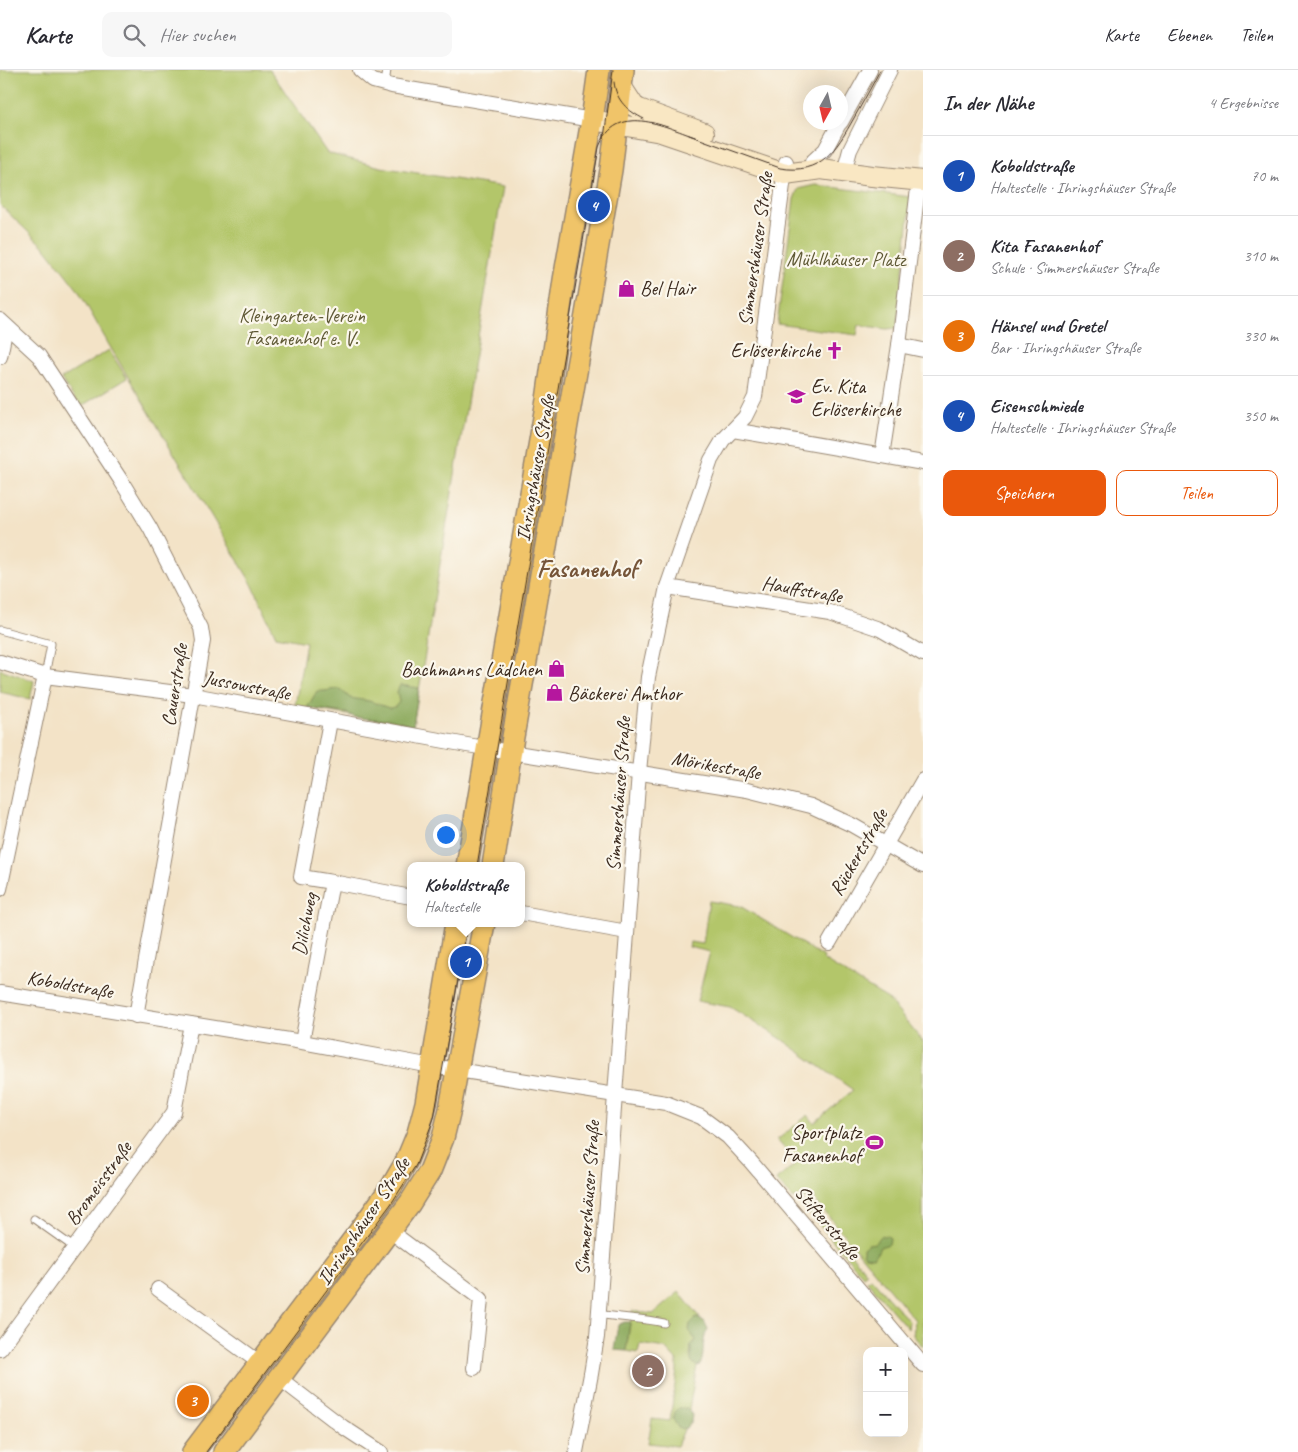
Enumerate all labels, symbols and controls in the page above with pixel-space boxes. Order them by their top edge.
search box [102,12,452,57]
text: Karte [25,20,72,50]
icon: search [120,21,148,49]
text: Hier suchen [160,23,236,47]
text: Karte [1104,24,1139,46]
text: Ebenen [1167,24,1212,46]
text: Teilen [1240,24,1273,46]
north arrow [803,85,848,130]
text: In der Nähe [943,90,1033,116]
text: 4 Ergebnisse [1209,93,1278,113]
text: Koboldstraße [990,154,1074,178]
text: 1 [955,166,963,186]
text: 70 m [1251,166,1278,186]
street label: Simmershäuser Straße [732,169,779,327]
text: Haltestelle · Ihringshäuser Straße [990,178,1175,198]
pin: 4 [578,187,610,225]
text: Kita Fasanenhof [990,234,1099,258]
text: 2 [955,246,963,266]
text: 310 m [1244,246,1278,266]
park label: Mühlhäuser Platz [787,247,907,272]
text: Schule · Simmershäuser Straße [990,258,1159,278]
place label: Bel Hair [640,276,697,301]
shop icon: Bel Hair [616,278,636,298]
park label: Kleingarten-Verein Fasanenhof e. V. [239,303,366,351]
text: Hänsel und Gretel [990,314,1105,338]
text: 3 [955,326,963,346]
text: 330 m [1244,326,1278,346]
place label: Erlöserkirche [730,338,821,363]
text: Bar · Ihringshäuser Straße [990,338,1141,358]
church icon: Erlöserkirche [824,340,844,360]
place label: Ev. Kita Erlöserkirche [811,374,902,422]
school or university icon: Ev. Kita Erlöserkirche [787,387,807,407]
street label: Ihringshäuser Straße [510,391,561,543]
text: Eisenschmiede [990,394,1083,418]
text: 4 [955,406,963,426]
text: 350 m [1244,406,1278,426]
text: Haltestelle · Ihringshäuser Straße [990,418,1175,438]
button: Speichern [943,470,1106,516]
button: Teilen [1116,470,1278,516]
district label: Fasanenhof [537,553,643,585]
street label: Hauffstraße [760,570,845,609]
street label: Cauerstraße [156,641,194,728]
place label: Bachmanns Lädchen [401,657,543,682]
shop icon: Bachmanns Lädchen [546,659,566,679]
street label: Jussowstraße [201,665,294,706]
place label: Bäckerei Amthor [568,681,683,706]
shop icon: Bäckerei Amthor [544,683,564,703]
street label: Simmershäuser Straße [601,715,636,872]
street label: Mörikestraße [670,745,764,786]
street label: Rückertstraße [824,803,894,900]
your location [433,822,459,848]
popup [407,862,525,927]
text: Koboldstraße [424,873,508,897]
street label: Dilichweg [286,889,323,957]
text: Haltestelle [424,897,480,917]
pin: 1 [450,943,482,981]
street label: Koboldstraße [25,965,116,1005]
street label: Simmershäuser Straße [570,1119,605,1276]
place label: Sportplatz Fasanenhof [782,1120,865,1168]
sports icon: Sportplatz Fasanenhof [865,1133,885,1153]
street label: Bromeisstraße [60,1135,138,1230]
street label: Ihringshäuser Straße [312,1151,416,1290]
street label: Stifterstraße [789,1180,867,1266]
map controls [863,1347,908,1437]
button: + [863,1347,908,1392]
pin: 2 [632,1352,664,1390]
pin: 3 [177,1382,209,1420]
button: − [863,1392,908,1437]

